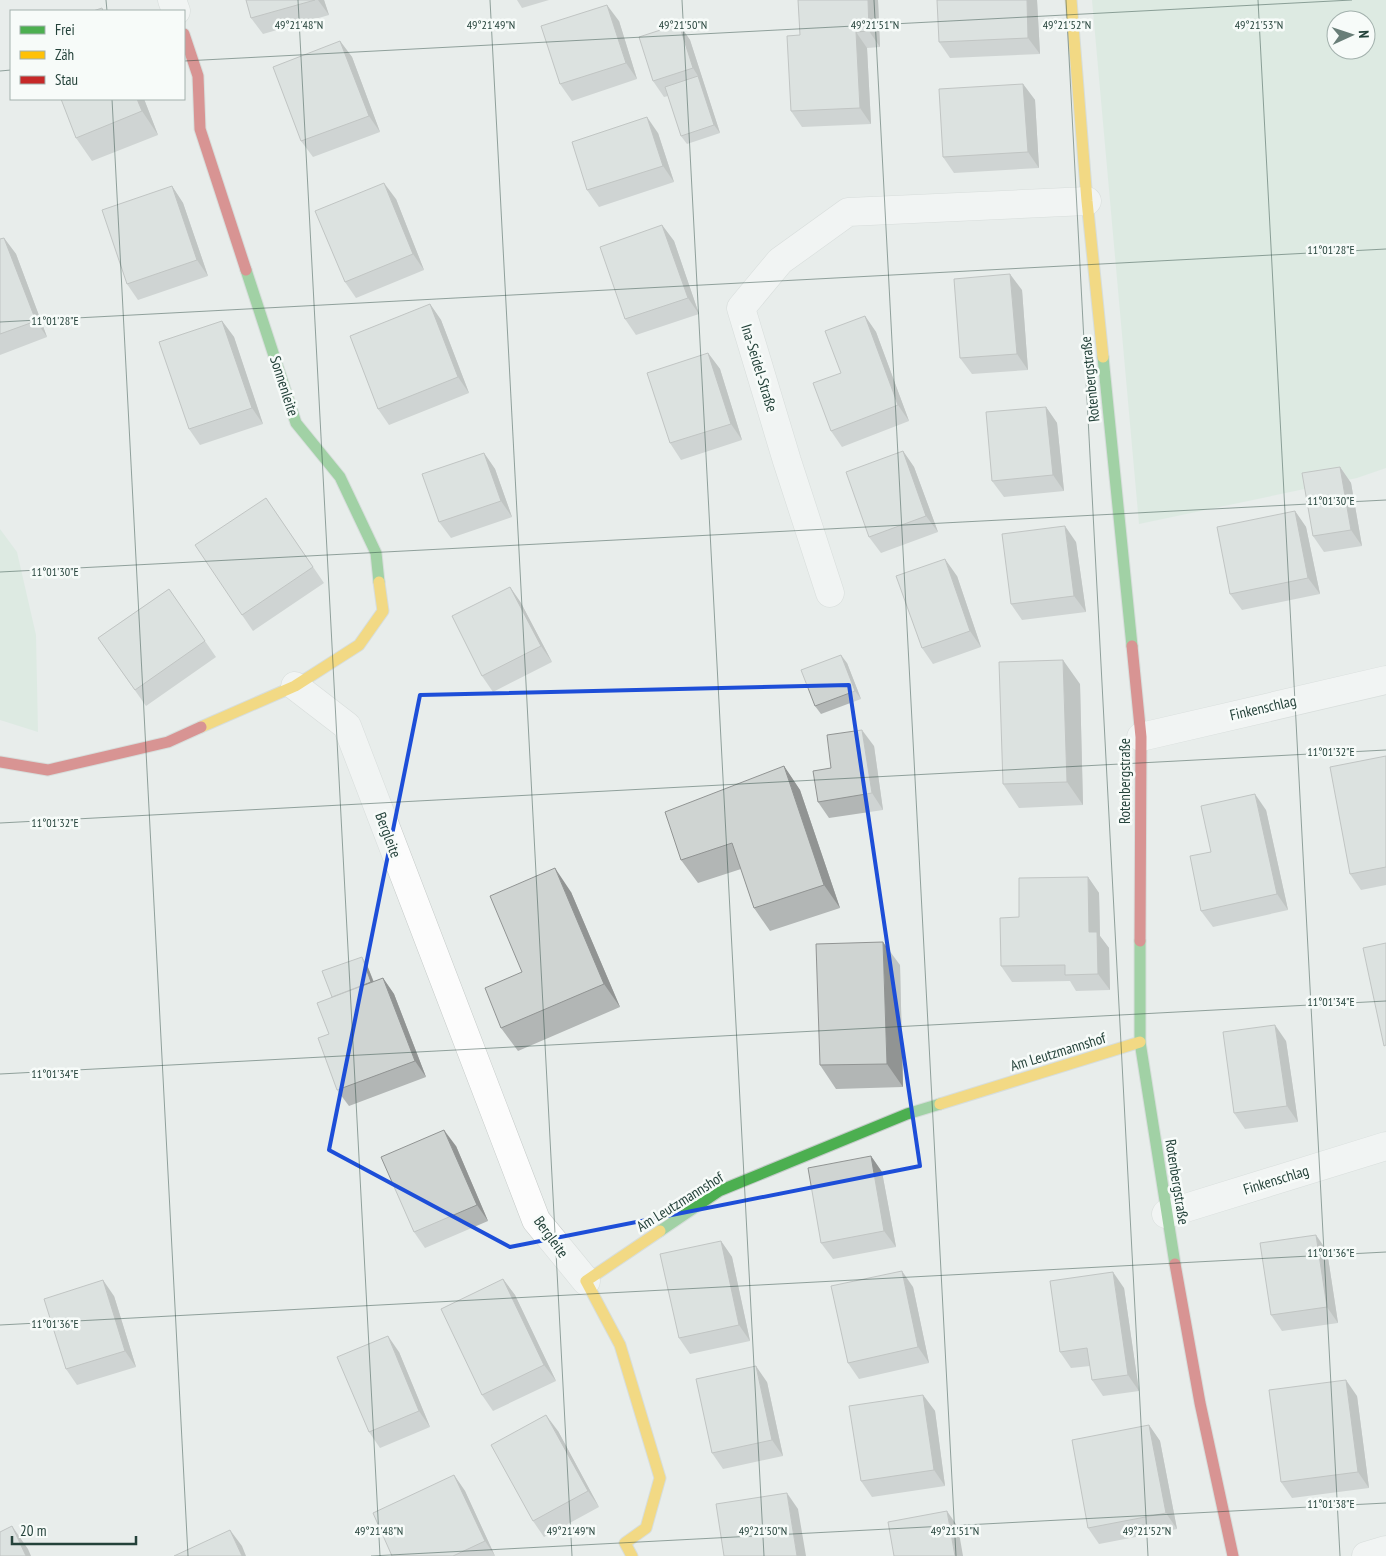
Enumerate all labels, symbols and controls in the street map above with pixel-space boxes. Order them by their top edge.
legend [10,10,185,100]
north arrow [1326,10,1376,60]
text: 49°21'48"N [275,17,323,32]
text: 49°21'49"N [467,17,515,32]
text: 49°21'50"N [659,17,707,32]
text: 49°21'51"N [851,17,899,32]
text: 49°21'52"N [1043,17,1091,32]
text: 49°21'53"N [1235,17,1283,32]
text: Frei [55,20,75,39]
text: N [1355,30,1373,39]
text: Zäh [55,45,74,64]
text: Stau [55,70,78,89]
text: 11°01'28"E [1307,242,1355,257]
text: 11°01'28"E [31,313,79,328]
street label: Ina-Seidel-Straße [737,322,782,414]
street label: Rotenbergstraße [1076,335,1103,423]
street label: Sonnenleite [266,353,303,418]
text: 11°01'30"E [1307,493,1355,508]
text: 11°01'30"E [31,564,79,579]
street label: Finkenschlag [1228,691,1298,724]
street label: Rotenbergstraße [1115,738,1134,824]
text: 11°01'32"E [1307,744,1355,759]
street label: Bergleite [371,809,406,860]
text: 11°01'32"E [31,815,79,830]
text: 11°01'34"E [1307,994,1355,1009]
street label: Am Leutzmannshof [1008,1028,1109,1075]
text: 11°01'34"E [31,1066,79,1081]
street label: Rotenbergstraße [1161,1138,1194,1226]
street label: Finkenschlag [1241,1161,1311,1198]
street label: Am Leutzmannshof [633,1167,728,1236]
street label: Bergleite [530,1212,573,1261]
text: 11°01'36"E [1307,1245,1355,1260]
text: 11°01'36"E [31,1316,79,1331]
text: 11°01'38"E [1307,1496,1355,1511]
scale bar [12,1514,136,1546]
text: 20 m [20,1521,46,1540]
text: 49°21'48"N [355,1523,403,1538]
text: 49°21'49"N [547,1523,595,1538]
text: 49°21'50"N [739,1523,787,1538]
text: 49°21'51"N [931,1523,979,1538]
text: 49°21'52"N [1123,1523,1171,1538]

